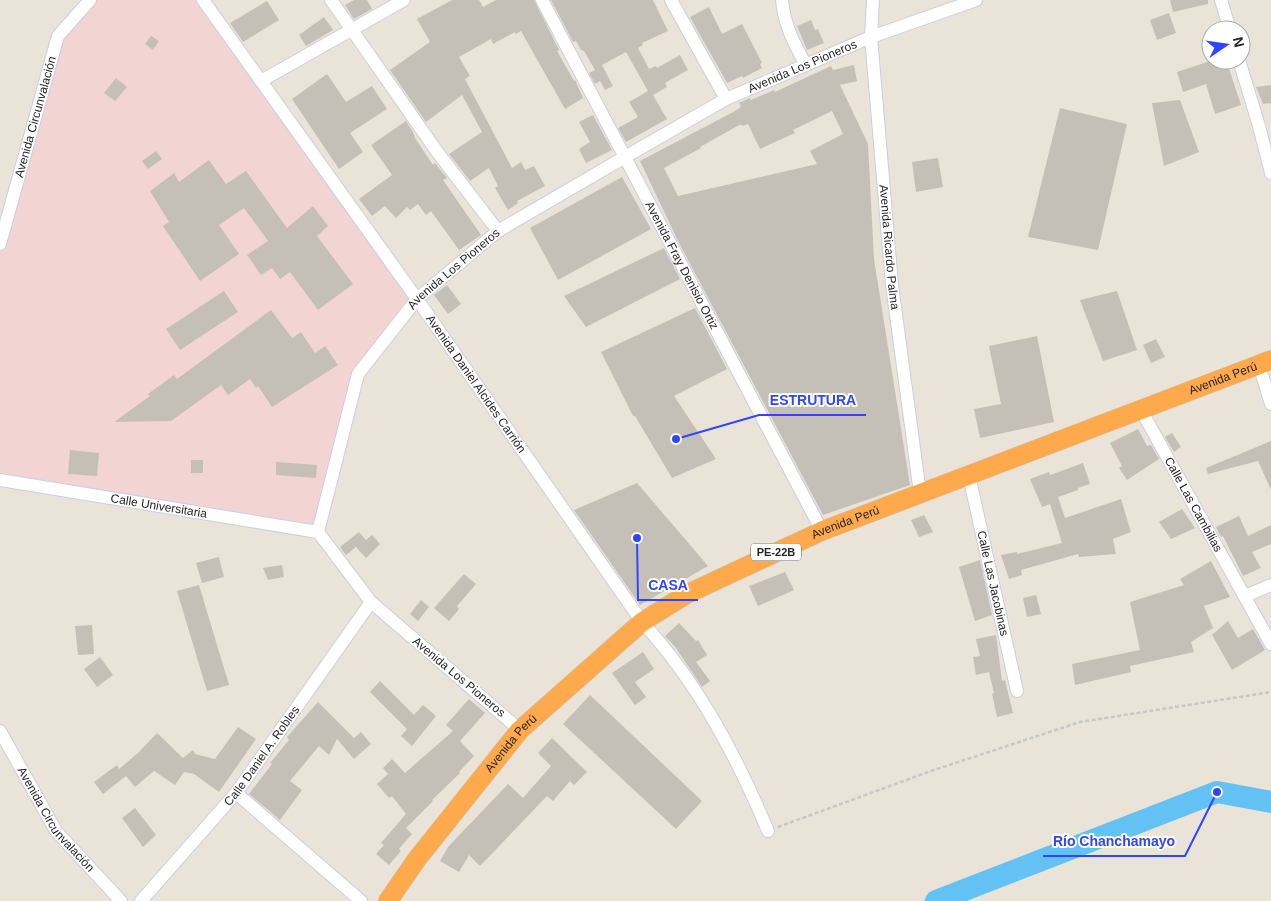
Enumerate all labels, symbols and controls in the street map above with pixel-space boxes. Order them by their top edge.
north arrow [1201,20,1251,70]
text: N [1230,35,1248,49]
street label: Avenida Los Pioneros [746,37,859,96]
street label: Avenida Circunvalación [12,55,59,179]
street label: Avenida Ricardo Palma [877,184,902,311]
street label: Avenida Fray Denisio Ortiz [642,199,721,332]
street label: Avenida Los Pioneros [405,226,502,312]
street label: Avenida Daniel Alcides Carrión [423,312,529,455]
street label: Avenida Perú [1187,359,1259,398]
callout: ESTRUTURA [759,386,866,415]
text: ESTRUTURA [770,392,856,408]
street label: Calle Las Cambilias [1162,455,1225,554]
street label: Calle Universitaria [110,491,208,521]
street label: Avenida Perú [809,503,881,542]
street label: Calle Las Jacobinas [974,529,1012,637]
road number: PE-22B [751,544,801,560]
callout: CASA [638,571,698,600]
text: CASA [648,577,688,593]
street label: Avenida Los Pioneros [410,634,508,720]
street label: Calle Daniel A. Robles [221,703,302,809]
street label: Avenida Perú [482,712,540,775]
street label: Avenida Circunvalación [15,764,97,875]
callout: Río Chanchamayo [1043,827,1185,856]
text: Río Chanchamayo [1053,833,1175,849]

